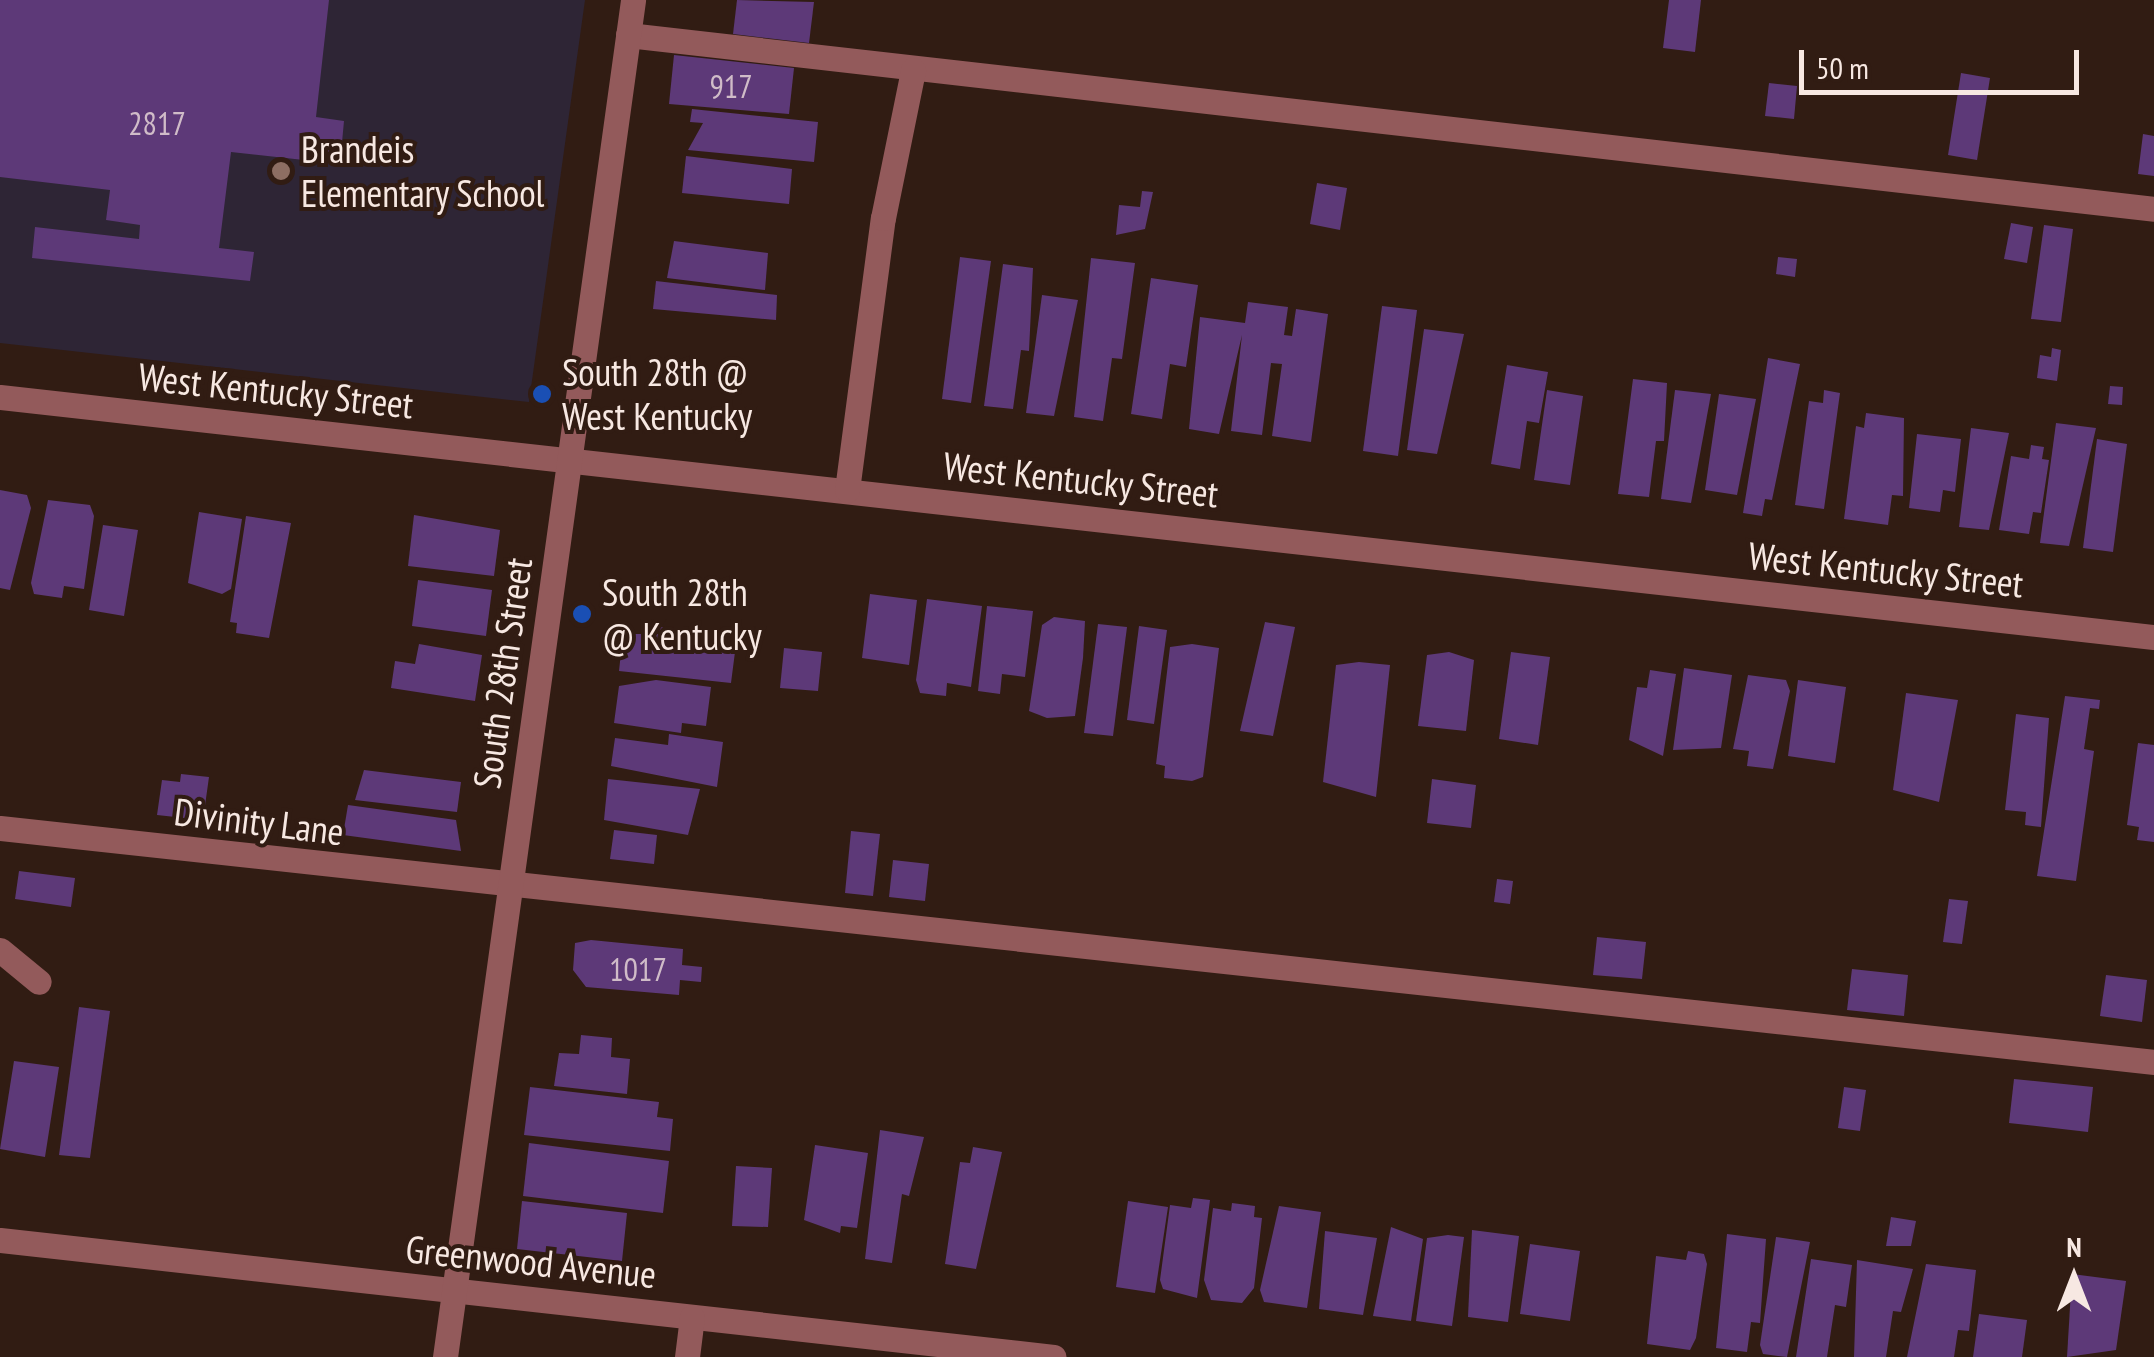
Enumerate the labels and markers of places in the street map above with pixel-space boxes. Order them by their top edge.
place label: Brandeis Elementary School [301,126,546,215]
marker: Brandeis Elementary School [270,160,292,182]
place label: South 28th @ West Kentucky [562,349,752,438]
marker: South 28th @ West Kentucky [531,383,553,405]
place label: South 28th @ Kentucky [602,569,762,658]
marker: South 28th @ Kentucky [571,603,593,625]

